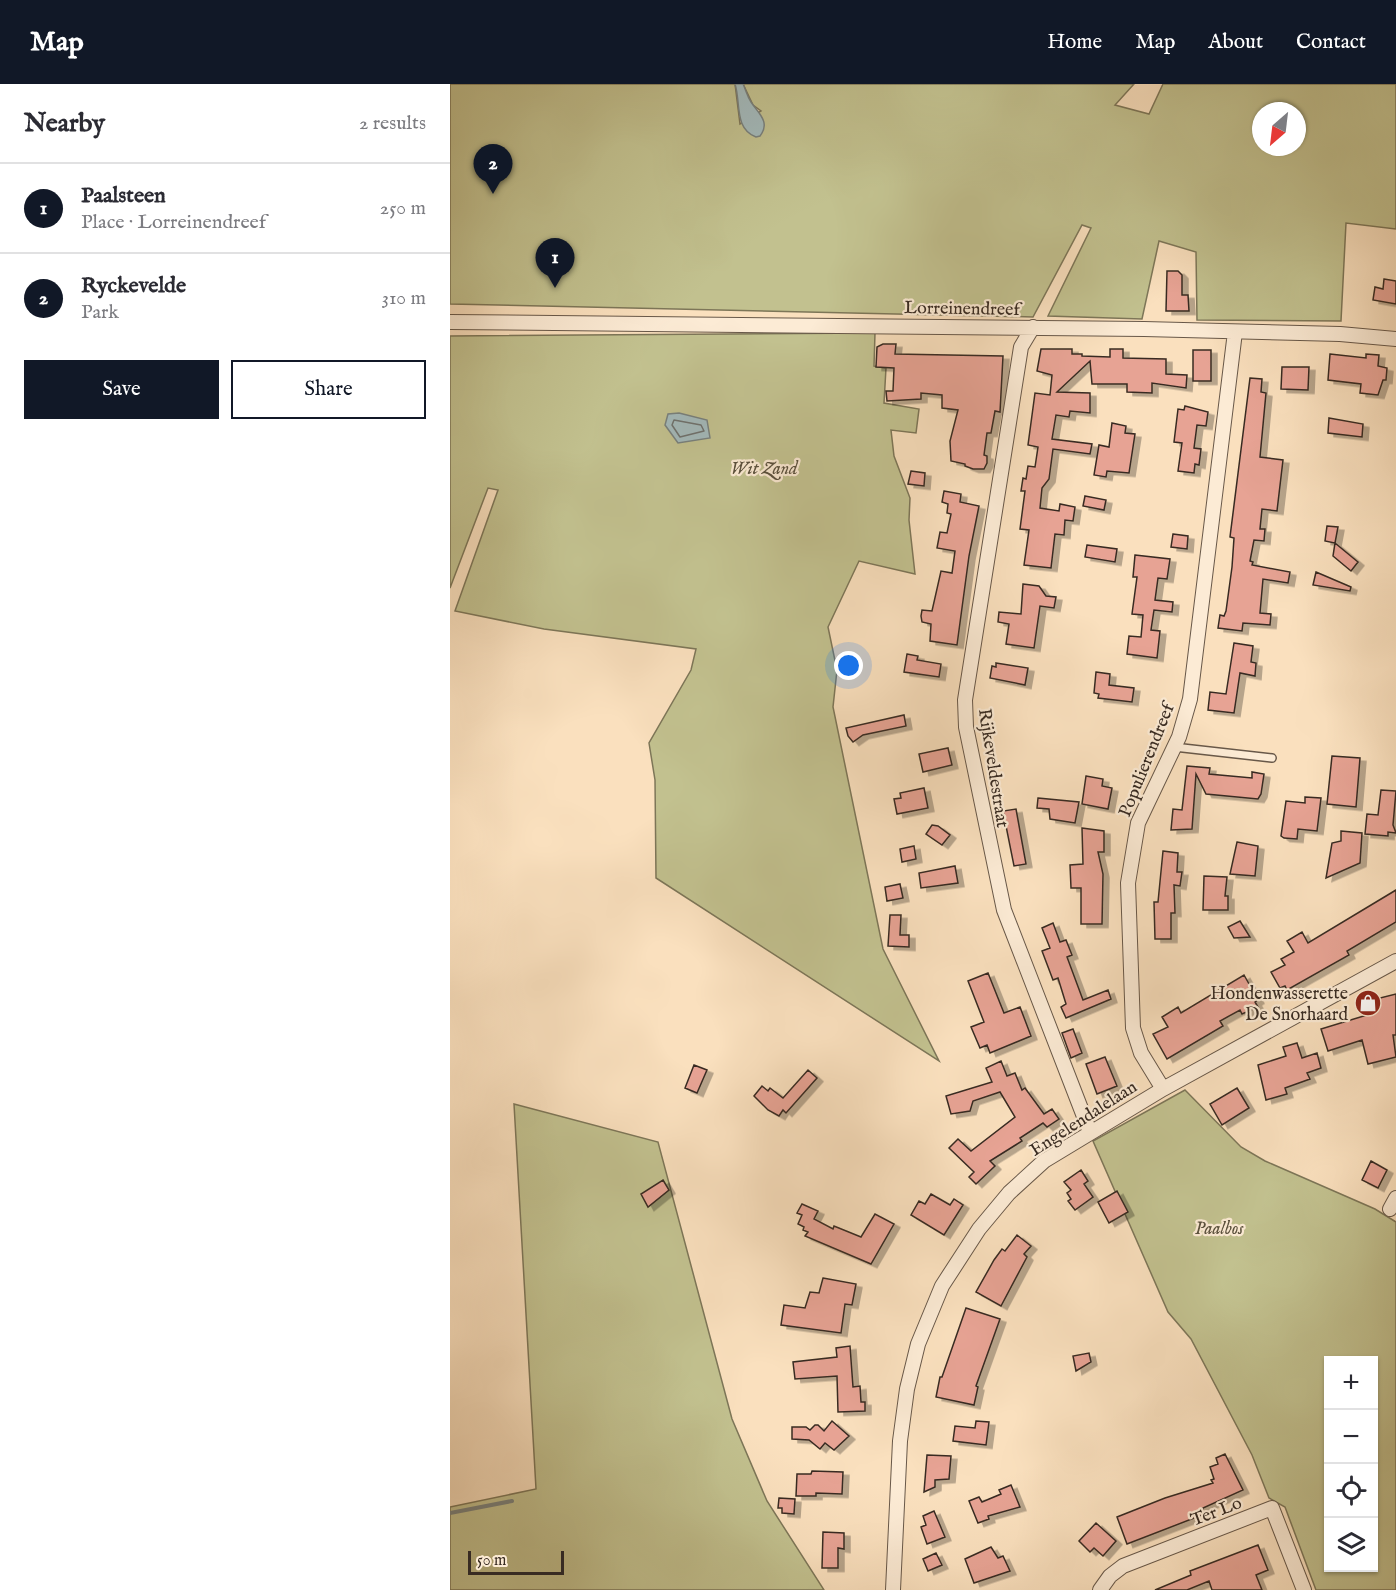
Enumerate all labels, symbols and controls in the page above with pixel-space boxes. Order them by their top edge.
text: Map [30,25,84,60]
text: Home [1047,29,1102,56]
text: Map [1135,29,1175,56]
text: About [1208,29,1263,56]
text: Contact [1296,29,1366,56]
north arrow [1252,102,1306,156]
text: Nearby [24,107,105,140]
text: 2 results [359,111,426,136]
pin: 2 [474,144,513,194]
text: Paalsteen [81,182,166,210]
text: 1 [40,196,47,221]
text: 250 m [380,196,426,221]
text: Place · Lorreinendreef [81,210,266,235]
pin: 1 [536,238,574,288]
text: Ryckevelde [81,272,186,300]
text: 2 [39,286,48,311]
text: 310 m [382,286,426,311]
street label: Lorreinendreef [904,297,1023,322]
text: Park [81,300,119,325]
button: Save [24,360,219,419]
button: Share [231,360,426,419]
park label: Wit Zand [730,458,799,481]
your location [834,651,863,680]
street label: Populierendreef [1114,697,1182,821]
street label: Rijkeveldestraat [972,707,1013,829]
place label: Hondenwasserette De Snorhaard [1210,983,1348,1027]
shop icon: Hondenwasserette De Snorhaard [1353,988,1383,1018]
street label: Engelendalelaan [1026,1076,1142,1162]
park label: Paalbos [1195,1218,1244,1241]
map controls [1324,1356,1378,1572]
button: + [1324,1356,1378,1410]
button: − [1324,1410,1378,1464]
button: locate [1324,1464,1378,1518]
street label: Ter Lo [1188,1492,1246,1533]
button: layers [1324,1518,1378,1572]
scale bar [468,1548,564,1576]
text: 50 m [477,1551,506,1571]

